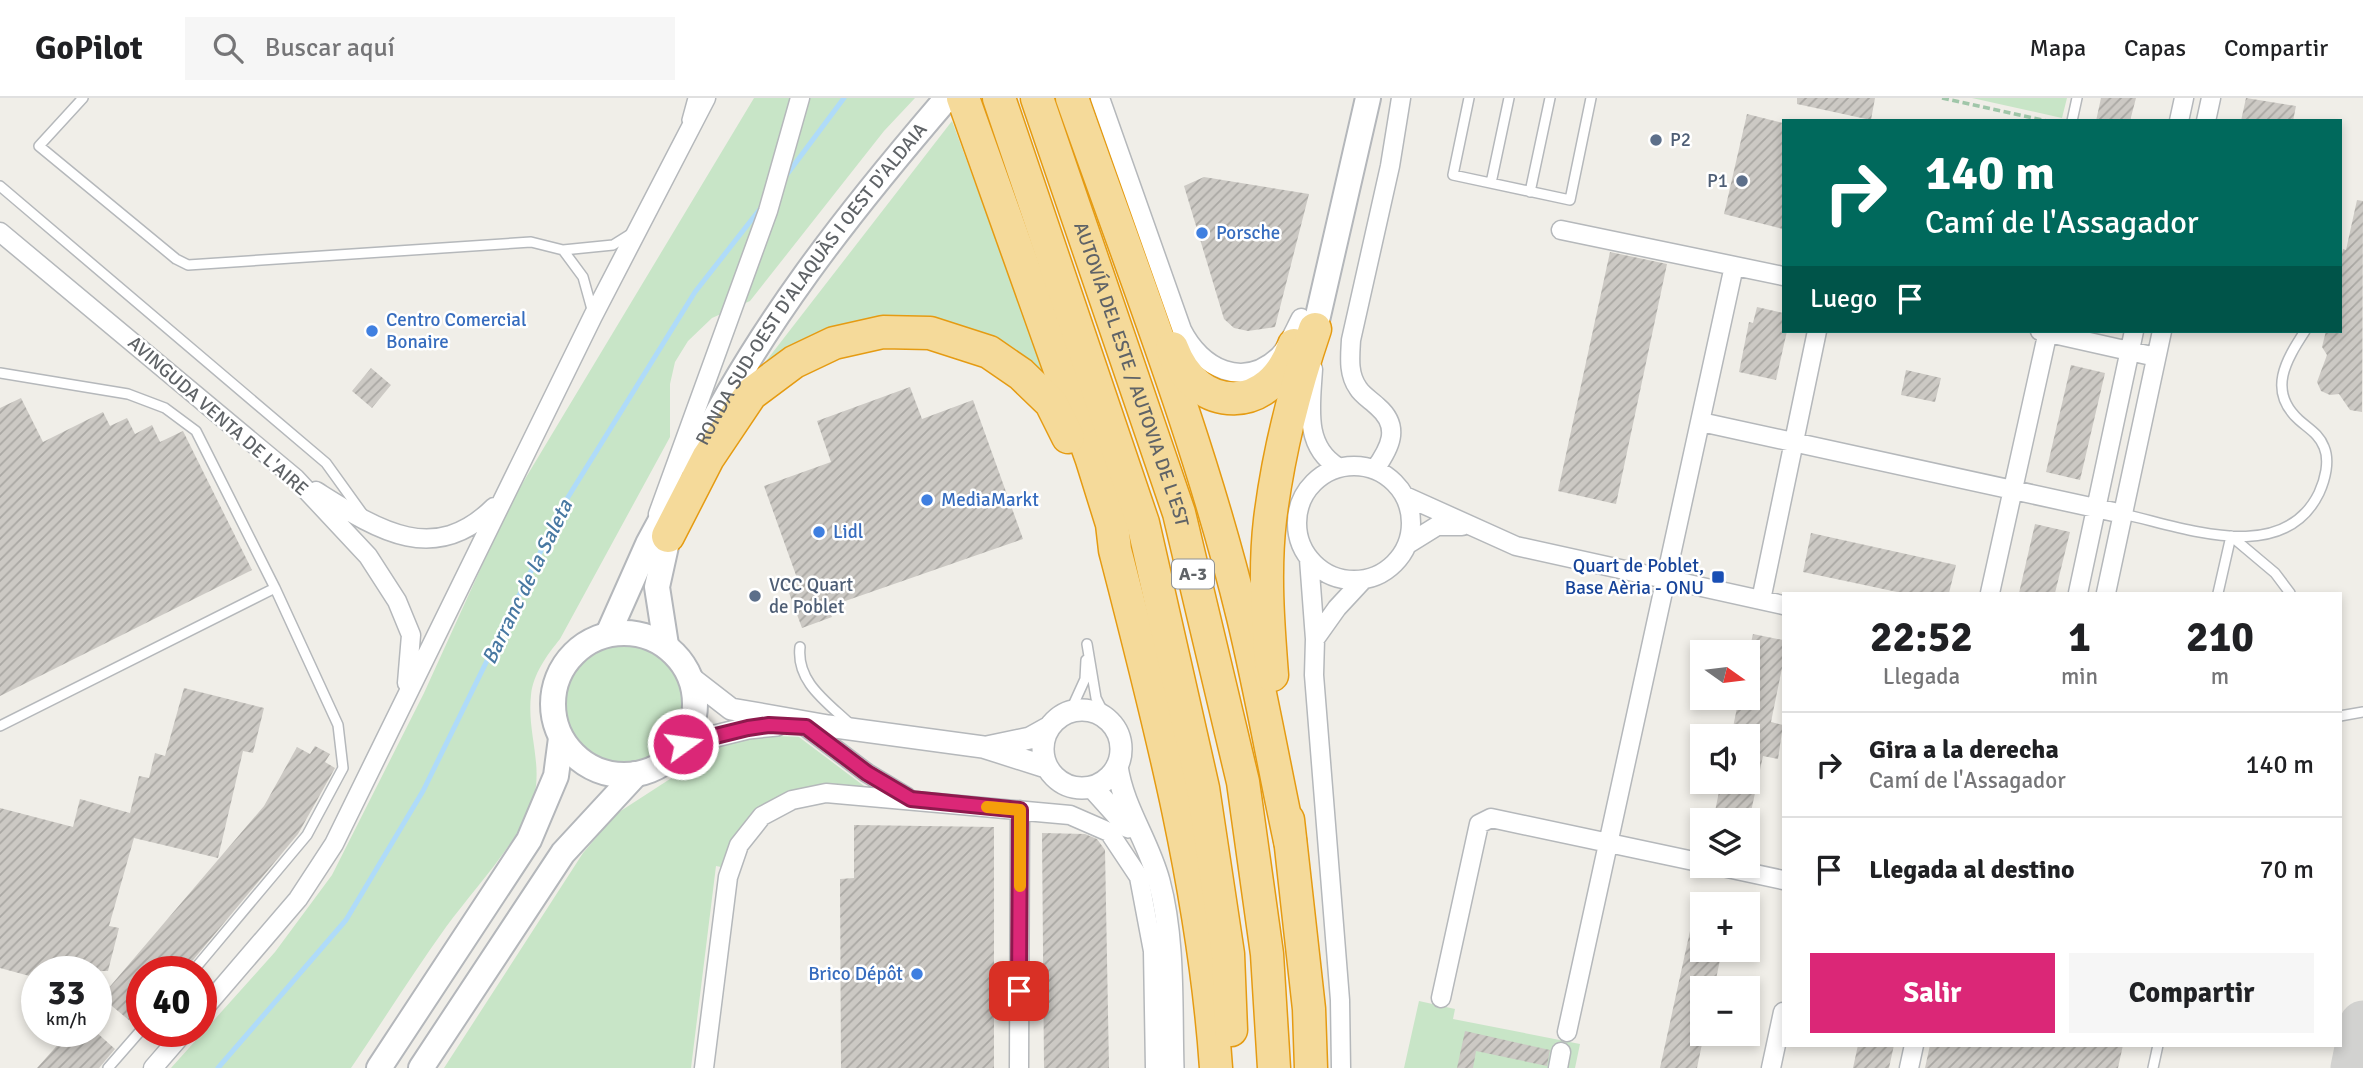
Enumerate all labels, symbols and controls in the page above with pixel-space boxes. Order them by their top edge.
search box [185,17,675,80]
text: GoPilot [35,28,143,69]
icon: search [209,29,247,67]
text: Buscar aquí [265,32,395,64]
text: Mapa [2030,33,2086,63]
text: Capas [2124,33,2186,63]
text: Compartir [2224,33,2328,63]
street label: RONDA SUD-OEST D'ALAQUÀS I OEST D'ALDAIA [690,118,933,449]
place label: P2 [1670,128,1691,152]
marker: P2 [1648,132,1664,148]
text: 140 m [1925,143,2055,203]
icon: right [1810,147,1901,238]
place label: P1 [1707,169,1728,193]
marker: P1 [1734,173,1750,189]
text: Camí de l'Assagador [1925,203,2199,242]
street label: AUTOVÍA DEL ESTE / AUTOVIA DE L'EST [1068,219,1194,530]
place label: Porsche [1216,221,1280,245]
marker: Porsche [1194,225,1210,241]
icon: arrive [1891,280,1929,318]
text: Luego [1810,283,1877,315]
place label: Centro Comercial Bonaire [386,308,527,354]
marker: Centro Comercial Bonaire [364,323,380,339]
street label: AVINGUDA VENTA DE L'AIRE [123,331,313,501]
place label: MediaMarkt [941,488,1039,512]
marker: MediaMarkt [919,492,935,508]
water label: Barranc de la Saleta [476,494,579,668]
place label: Lidl [833,520,863,544]
marker: Lidl [811,524,827,540]
place label: Quart de Poblet, Base Aèria - ONU [1565,554,1704,600]
road number: A-3 [1172,560,1214,588]
marker: Quart de Poblet, Base Aèria - ONU [1710,569,1726,585]
place label: VCC Quart de Poblet [769,573,853,619]
marker: VCC Quart de Poblet [747,588,763,604]
text: 22:52 [1870,612,1973,663]
text: 1 [2068,612,2091,663]
text: 210 [2186,612,2254,663]
north arrow [1690,640,1760,710]
map controls [1690,640,1760,1046]
text: Llegada [1883,662,1960,691]
text: min [2061,662,2098,691]
text: m [2211,662,2229,691]
position arrow [646,707,720,781]
button: sound [1690,724,1760,794]
text: Gira a la derecha [1869,734,2059,766]
icon: right [1810,746,1848,784]
text: 140 m [2245,749,2314,781]
text: Camí de l'Assagador [1869,766,2066,795]
button: layers [1690,808,1760,878]
icon: arrive [1810,851,1848,889]
text: Llegada al destino [1869,854,2075,886]
text: 70 m [2259,854,2314,886]
button: + [1690,892,1760,962]
button: Salir [1810,953,2055,1033]
button: Compartir [2069,953,2314,1033]
speed limit sign: 40 [126,956,217,1047]
pin [989,961,1049,1021]
place label: Brico Dépôt [808,962,903,986]
marker: Brico Dépôt [909,966,925,982]
text: 33 [48,971,85,1014]
icon: arrive [1000,972,1038,1010]
button: − [1690,976,1760,1046]
text: km/h [46,1008,87,1030]

